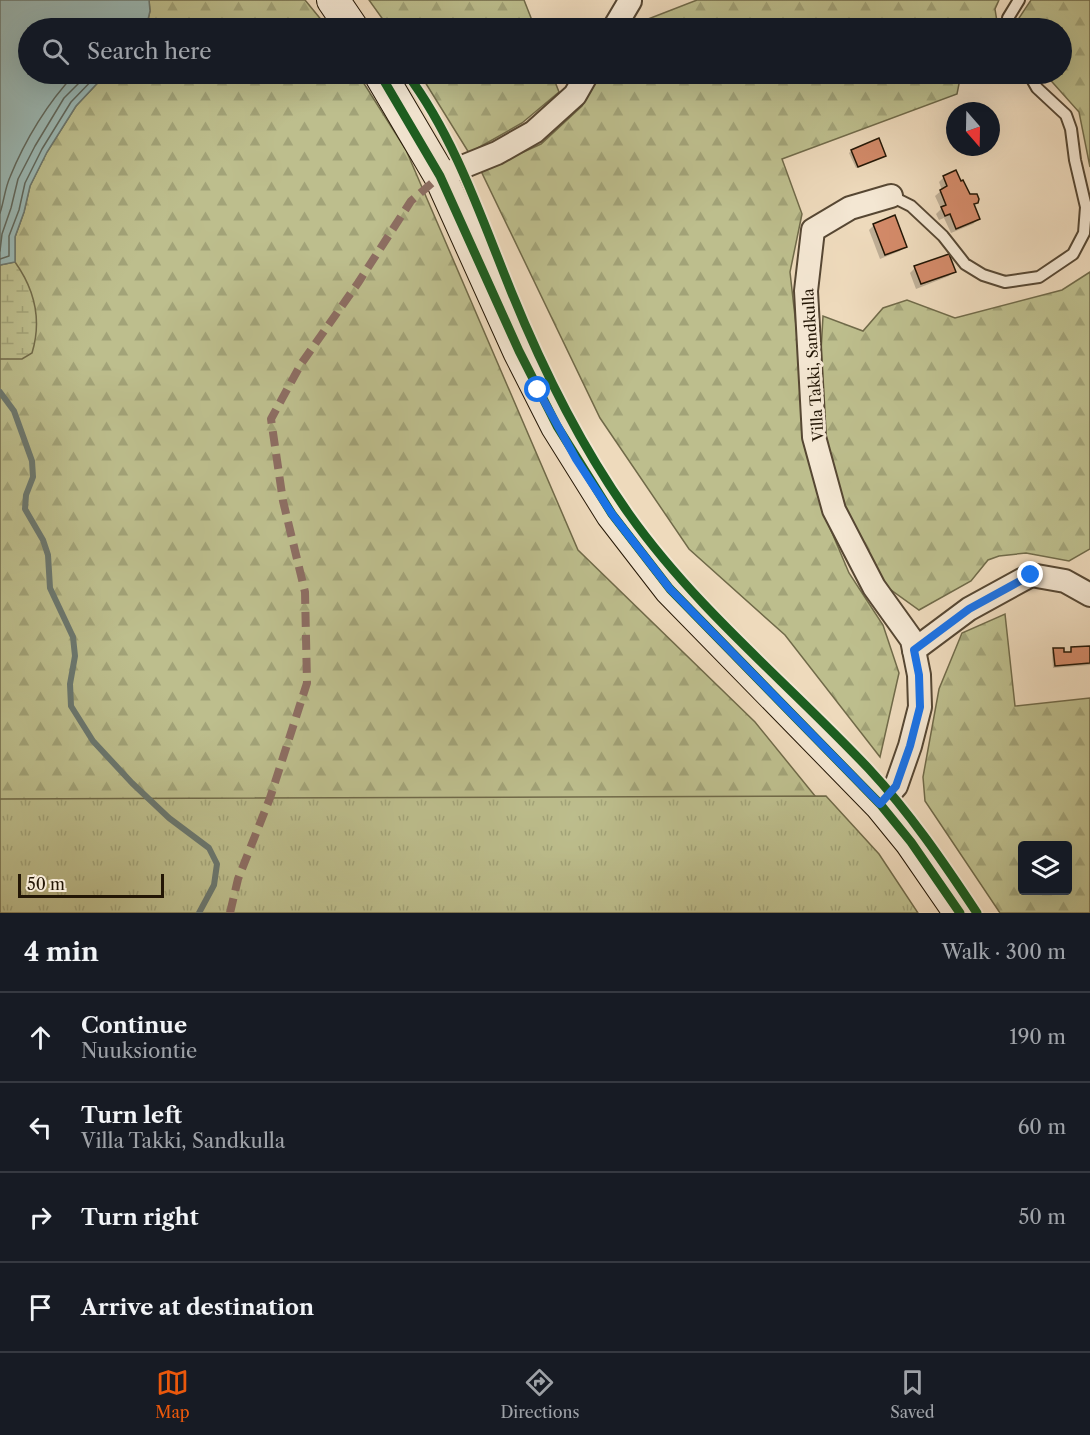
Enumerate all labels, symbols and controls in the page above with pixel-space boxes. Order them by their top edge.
search box [18,18,1072,84]
icon: search [39,35,72,68]
text: Search here [87,38,212,65]
north arrow [946,102,1000,156]
street label: Villa Takki, Sandkulla [798,288,828,443]
route start [524,376,550,402]
route end [1017,561,1043,587]
map controls [1018,841,1072,895]
button: layers [1018,841,1072,895]
scale bar [18,871,164,898]
text: 50 m [27,874,65,894]
text: 4 min [24,936,99,968]
text: Walk · 300 m [942,940,1066,964]
text: Continue [81,1012,187,1039]
icon: ahead [24,1021,57,1054]
text: 190 m [1009,1025,1066,1049]
text: Nuuksiontie [81,1039,197,1063]
text: Turn left [81,1102,182,1129]
icon: left [24,1111,57,1144]
text: 60 m [1018,1115,1066,1139]
text: Villa Takki, Sandkulla [81,1129,285,1153]
icon: right [24,1201,57,1234]
text: Turn right [81,1204,199,1231]
text: 50 m [1019,1205,1066,1229]
icon: arrive [24,1291,57,1324]
text: Arrive at destination [81,1294,314,1321]
tab: Map [155,1366,190,1422]
tab: Directions [500,1366,579,1422]
tab: Saved [890,1366,935,1422]

